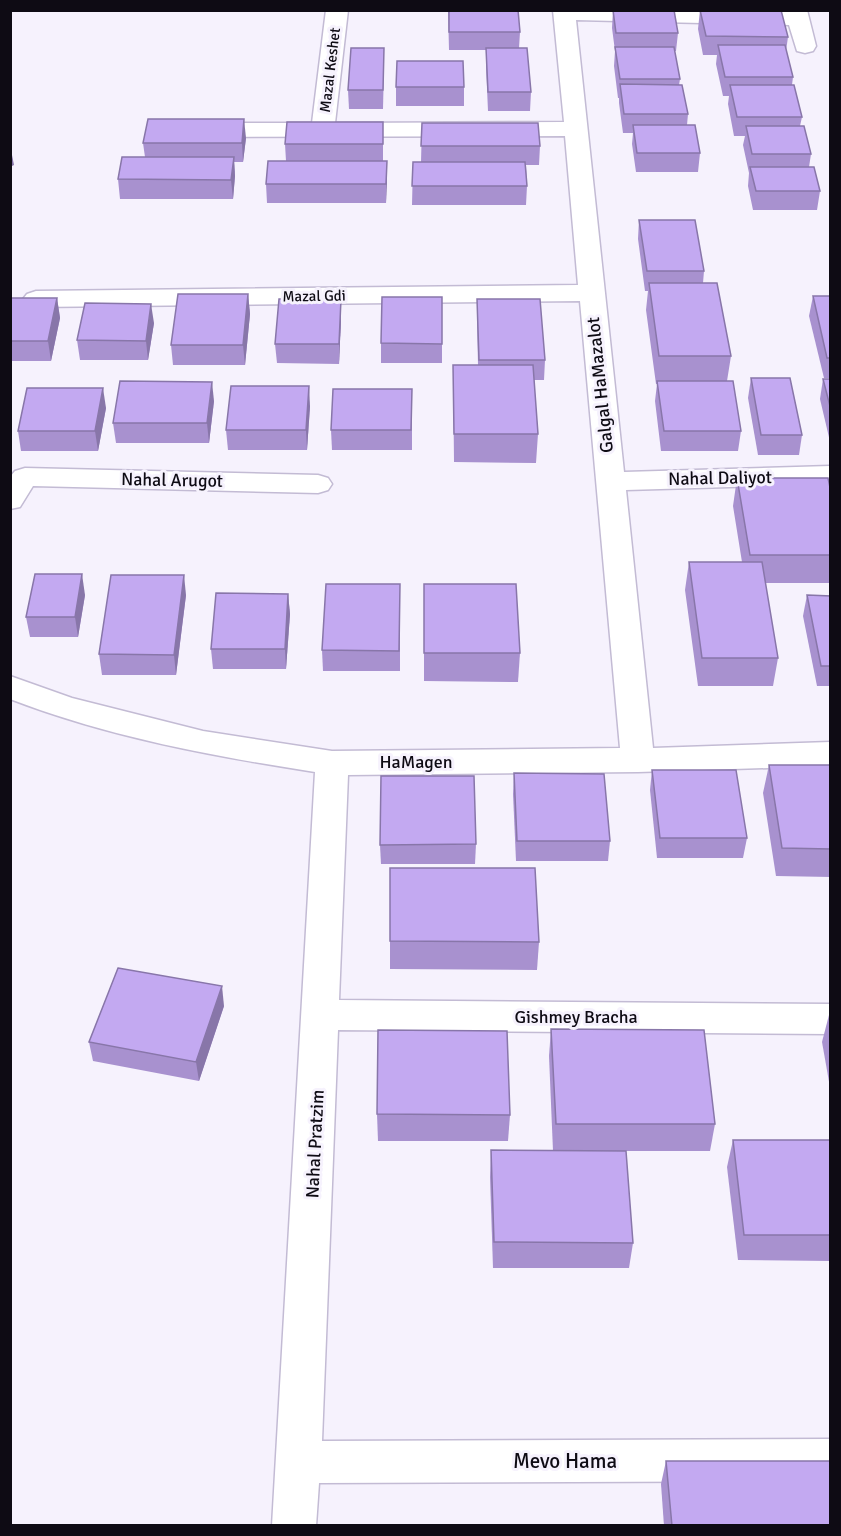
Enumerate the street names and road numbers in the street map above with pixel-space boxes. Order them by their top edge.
street label: Mazal Keshet [316,27,344,113]
street label: Mazal Gdi [282,286,346,306]
street label: Galgal HaMazalot [582,316,618,454]
street label: Nahal Daliyot [668,466,772,490]
street label: Nahal Arugot [121,468,223,492]
street label: HaMagen [379,751,453,773]
street label: Gishmey Bracha [514,1006,638,1028]
street label: Nahal Pratzim [301,1089,329,1199]
street label: Mevo Hama [513,1448,617,1474]

